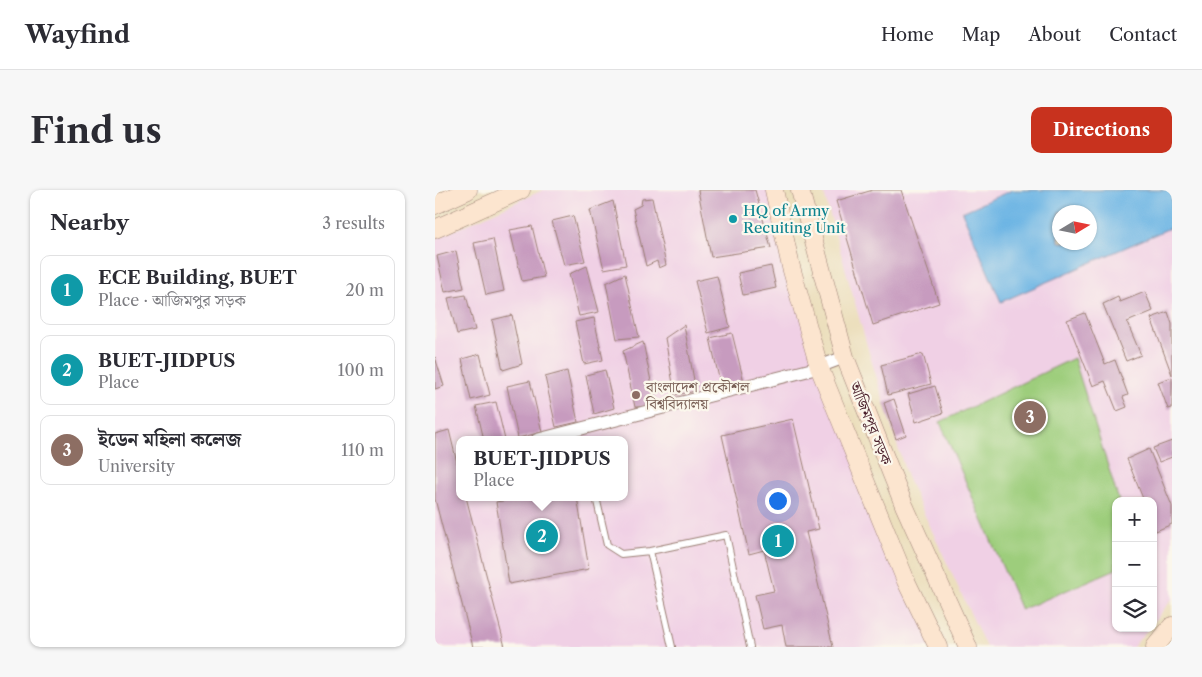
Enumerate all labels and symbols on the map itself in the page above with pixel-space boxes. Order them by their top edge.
place label: HQ of Army Recuiting Unit [743,201,846,237]
north arrow [1052,205,1097,250]
marker: HQ of Army Recuiting Unit [727,213,739,225]
place label: বাংলাদেশ প্রকৌশল বিশ্ববিদ্যালয় [645,377,750,413]
street label: আজিমপুর সড়ক [845,378,896,468]
marker: বাংলাদেশ প্রকৌশল বিশ্ববিদ্যালয় [630,389,642,401]
pin: 3 [1014,398,1046,436]
your location [765,488,791,514]
pin: 2 [526,517,558,555]
pin: 1 [762,522,794,560]

